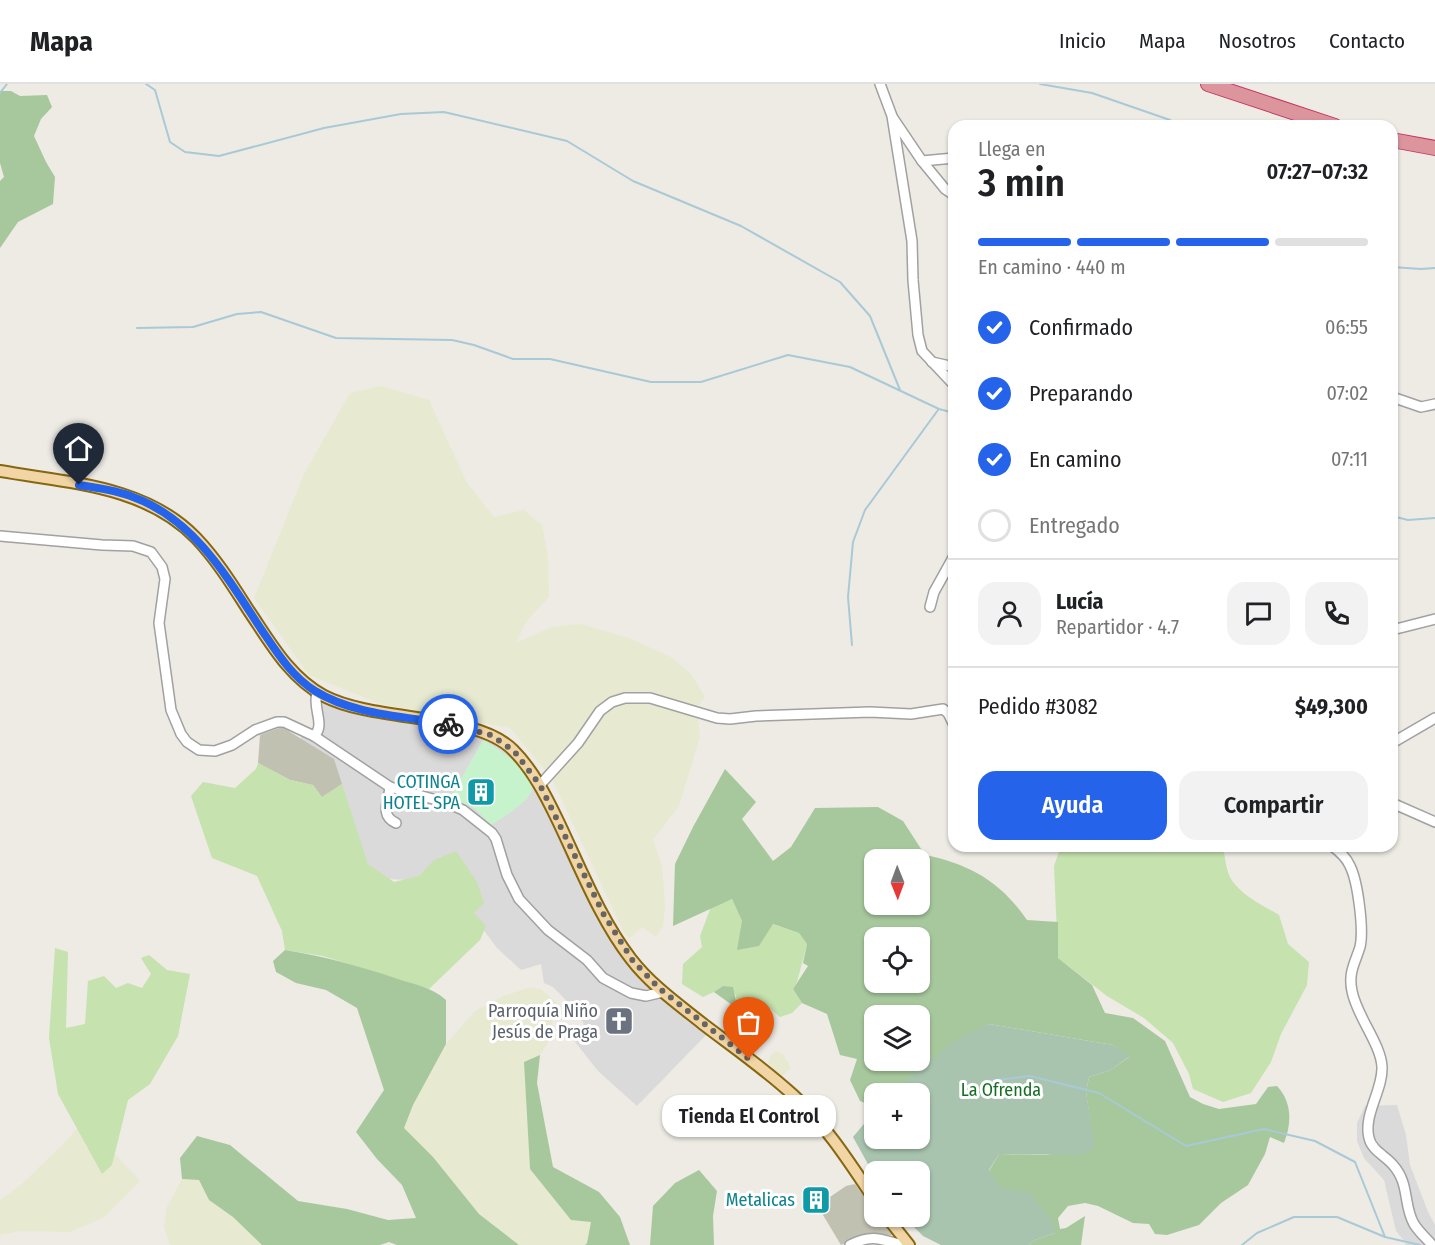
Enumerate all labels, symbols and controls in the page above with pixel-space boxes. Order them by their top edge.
text: Mapa [30,25,93,58]
text: Inicio [1059,28,1106,54]
text: Mapa [1139,28,1186,54]
text: Nosotros [1219,28,1296,54]
text: Contacto [1329,28,1405,54]
text: Llega en [978,137,1046,161]
text: 07:27–07:32 [1266,158,1368,185]
text: 3 min [978,160,1065,206]
text: En camino · 440 m [978,255,1126,279]
icon: check [978,311,1011,344]
text: Confirmado [1029,314,1133,341]
text: 06:55 [1325,315,1368,339]
icon: check [978,377,1011,410]
text: Preparando [1029,380,1133,407]
text: 07:02 [1327,381,1368,405]
pin [53,423,104,485]
icon: home [62,432,95,465]
icon: check [978,443,1011,476]
text: En camino [1029,446,1121,473]
text: 07:11 [1331,447,1368,471]
text: Entregado [1029,512,1120,539]
button: person [978,582,1041,645]
button: chat [1227,582,1290,645]
button: phone [1305,582,1368,645]
text: Lucía [1056,588,1104,615]
text: Repartidor · 4.7 [1056,615,1179,639]
text: Pedido #3082 [978,693,1098,720]
text: $49,300 [1295,693,1368,720]
courier [418,694,478,754]
icon: bike [432,708,465,741]
place label: COTINGA HOTEL SPA [383,771,461,814]
button: Ayuda [978,771,1167,840]
button: Compartir [1179,771,1368,840]
building icon: COTINGA HOTEL SPA [465,776,497,808]
north arrow [864,849,930,915]
map controls [864,849,930,1227]
button: locate [864,927,930,993]
pin [723,997,774,1059]
place label: Parroquía Niño Jesús de Praga [488,1000,598,1043]
church icon: Parroquía Niño Jesús de Praga [603,1005,635,1037]
button: layers [864,1005,930,1071]
icon: bag [732,1006,765,1039]
park label: La Ofrenda [961,1079,1041,1101]
button: + [864,1083,930,1149]
callout: Tienda El Control [662,1095,836,1137]
text: Tienda El Control [679,1104,819,1128]
button: − [864,1161,930,1227]
building icon: Metalicas [800,1184,832,1216]
place label: Metalicas [726,1189,795,1211]

